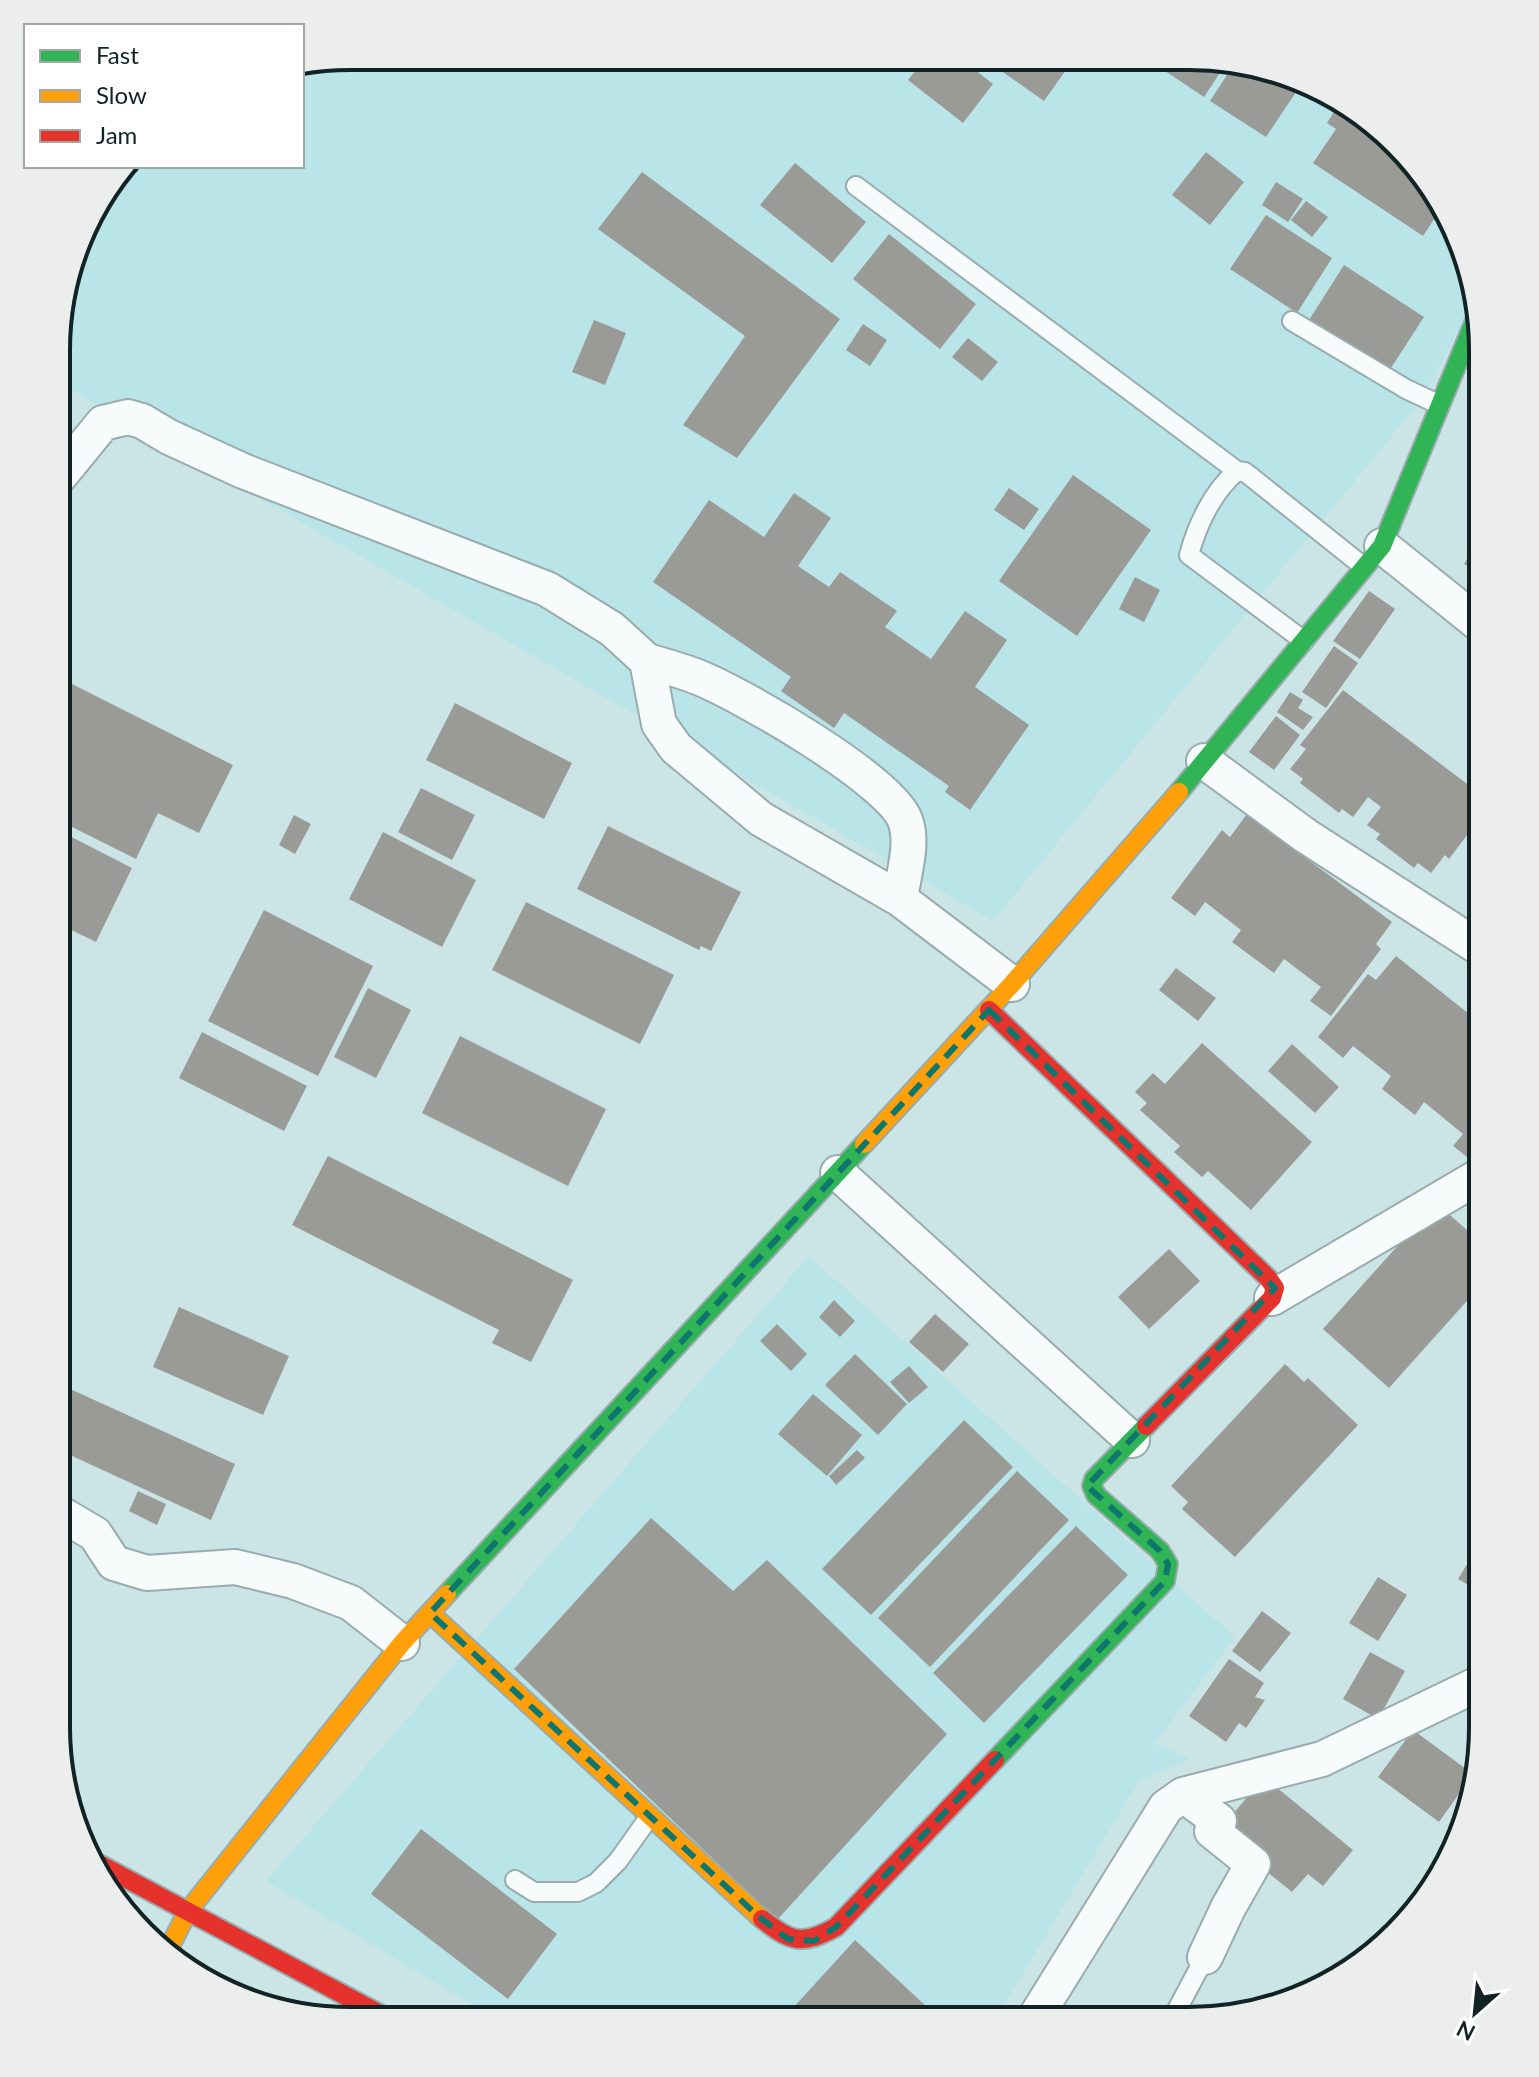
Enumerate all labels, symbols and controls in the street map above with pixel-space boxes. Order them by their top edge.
legend [24,24,304,168]
text: Fast [96,40,139,69]
text: Slow [96,80,147,109]
text: Jam [96,120,137,149]
north arrow [1435,1973,1515,2053]
text: N [1452,2015,1479,2047]

